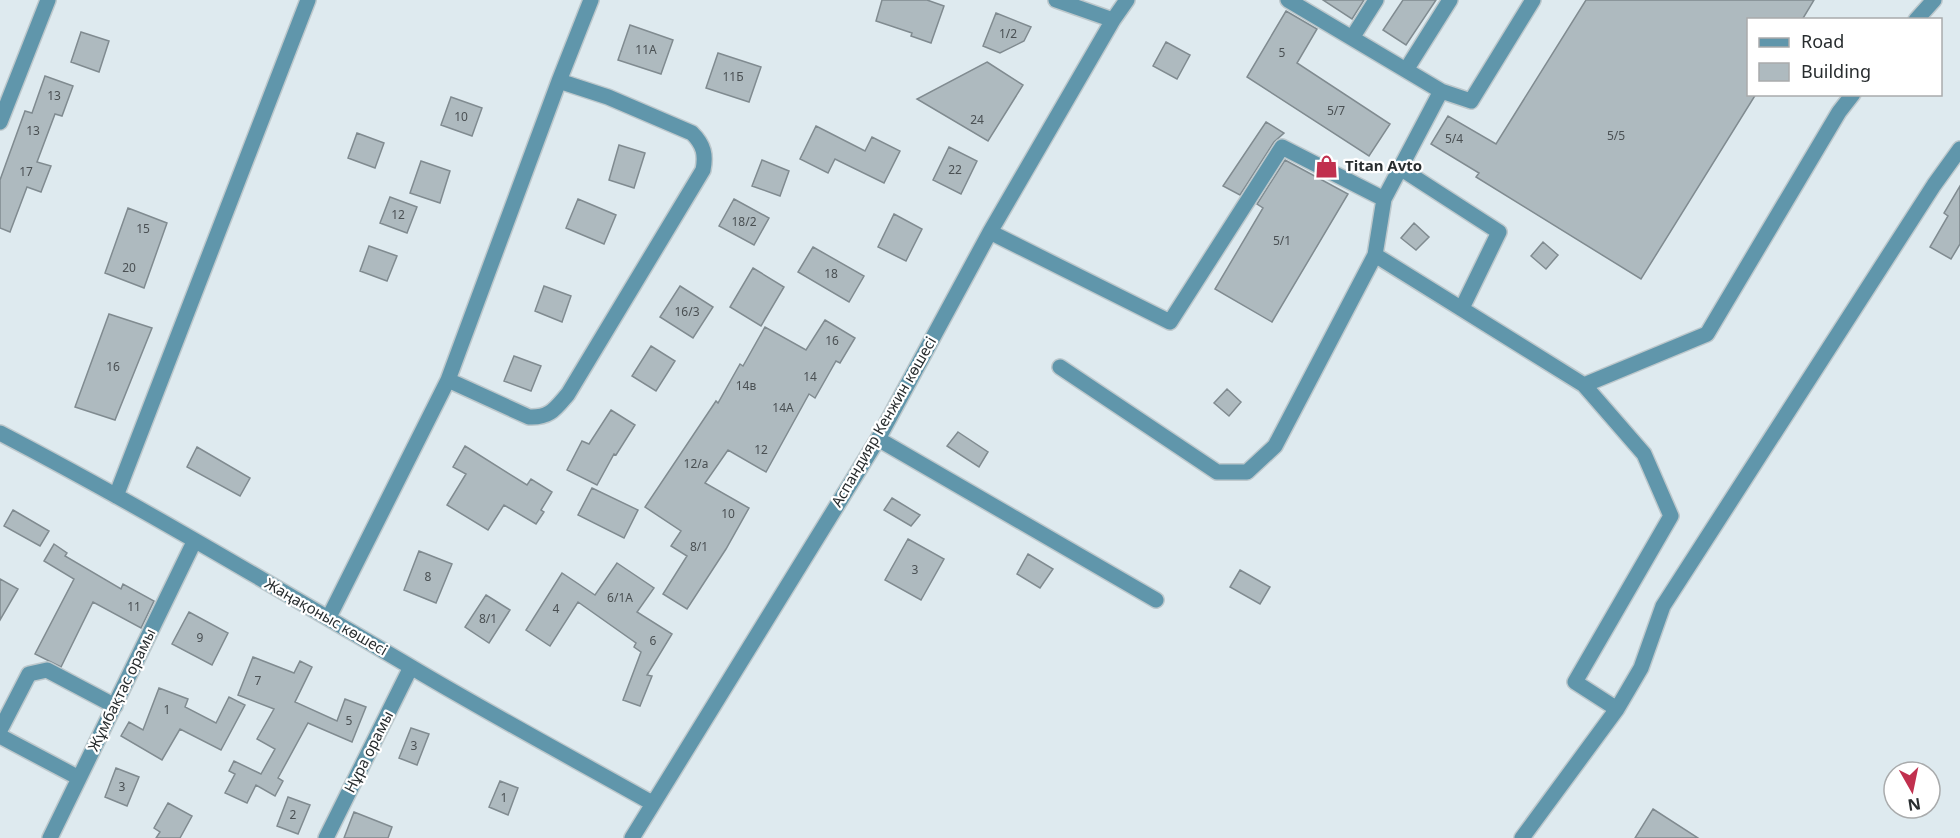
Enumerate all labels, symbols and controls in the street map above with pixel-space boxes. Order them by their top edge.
legend [1747,18,1942,96]
house number: 1/2 [999,25,1017,42]
text: Road [1801,29,1844,53]
house number: 11А [635,41,657,58]
house number: 5 [1279,44,1286,61]
text: Building [1801,59,1871,83]
house number: 11Б [722,68,744,85]
house number: 13 [47,87,61,104]
house number: 5/7 [1327,102,1345,119]
house number: 10 [454,108,468,125]
house number: 24 [970,111,984,128]
house number: 13 [26,122,40,139]
house number: 5/5 [1607,127,1625,144]
house number: 5/4 [1445,130,1463,147]
shop icon: Titan Avto [1314,153,1340,179]
place label: Titan Avto [1345,155,1422,175]
house number: 22 [948,161,962,178]
house number: 17 [19,163,33,180]
house number: 12 [391,206,405,223]
house number: 18/2 [731,213,757,230]
house number: 15 [136,220,150,237]
house number: 5/1 [1273,232,1291,249]
house number: 20 [122,259,136,276]
house number: 18 [824,265,838,282]
house number: 16/3 [674,303,700,320]
house number: 16 [825,332,839,349]
street label: Аспандияр Кенжин көшесі [826,333,940,510]
house number: 16 [106,358,120,375]
house number: 14 [803,368,817,385]
house number: 14в [736,377,756,394]
house number: 14А [772,399,794,416]
house number: 12 [754,441,768,458]
house number: 12/а [684,455,708,472]
house number: 10 [721,505,735,522]
house number: 8/1 [690,538,708,555]
house number: 3 [912,561,919,578]
house number: 8 [425,568,432,585]
street label: Жаңақоныс көшесі [261,573,392,659]
house number: 6/1А [607,589,633,606]
house number: 11 [127,598,141,615]
house number: 4 [553,600,560,617]
house number: 8/1 [479,610,497,627]
street label: Жұмбақтас орамы [83,625,160,754]
house number: 9 [197,629,204,646]
house number: 6 [650,632,657,649]
house number: 7 [255,672,262,689]
house number: 1 [164,701,170,718]
street label: Нұра орамы [339,707,397,796]
house number: 5 [346,712,353,729]
house number: 3 [411,737,418,754]
north arrow [1882,760,1942,820]
house number: 3 [119,778,126,795]
house number: 1 [501,789,507,806]
text: N [1906,793,1922,817]
house number: 2 [290,806,297,823]

